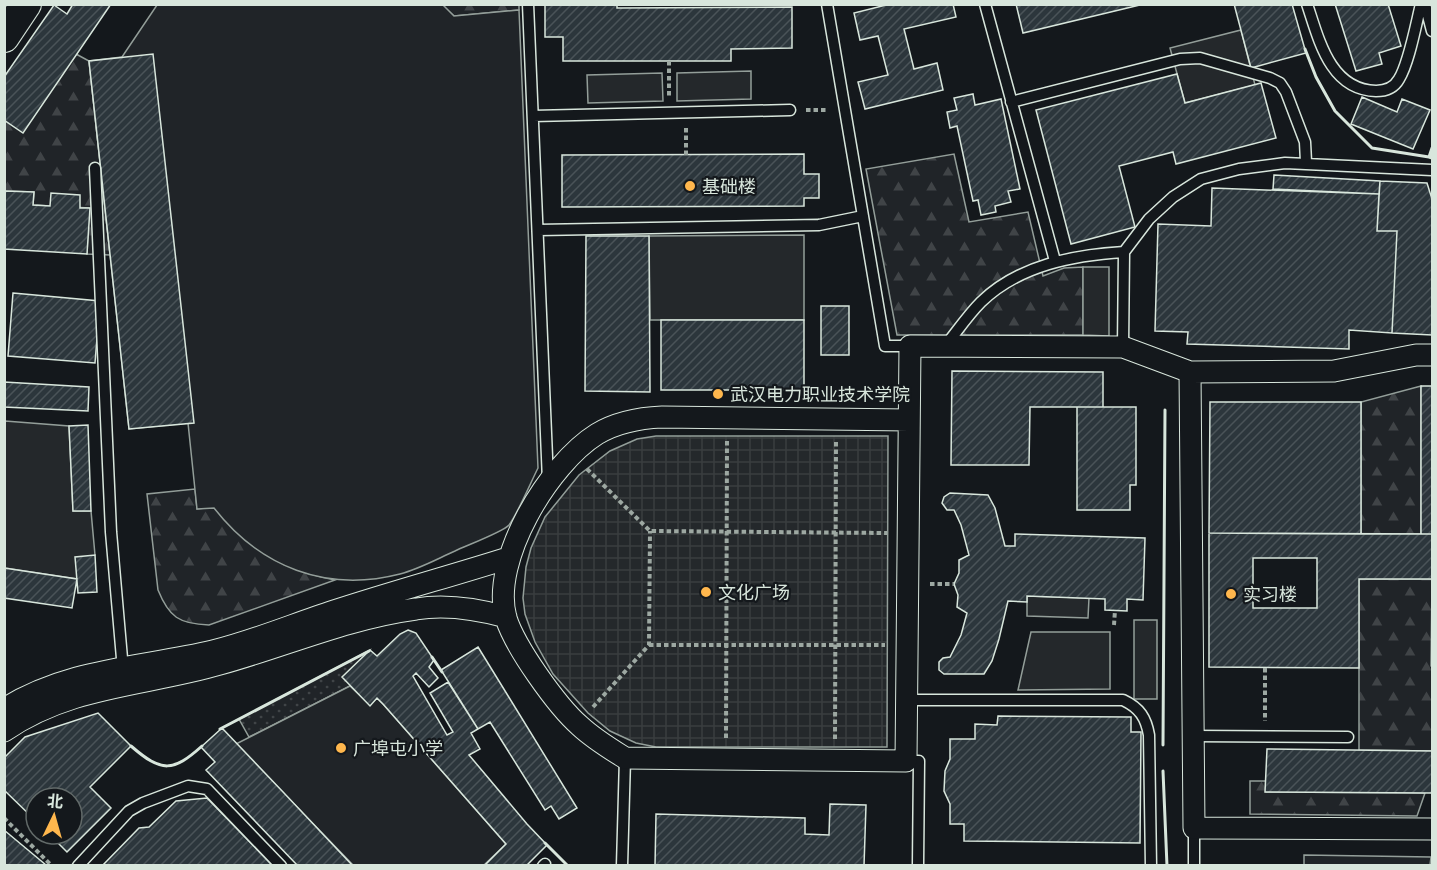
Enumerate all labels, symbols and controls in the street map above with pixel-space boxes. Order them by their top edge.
place label: 基础楼 [702,175,756,198]
marker: 基础楼 [683,179,697,193]
place label: 武汉电力职业技术学院 [730,383,910,406]
marker: 武汉电力职业技术学院 [711,387,725,401]
place label: 文化广场 [718,581,790,604]
place label: 实习楼 [1243,583,1297,606]
marker: 文化广场 [699,585,713,599]
marker: 实习楼 [1224,587,1238,601]
place label: 广埠屯小学 [353,737,443,760]
marker: 广埠屯小学 [334,741,348,755]
north arrow [24,786,84,846]
text: 北 [46,790,64,812]

